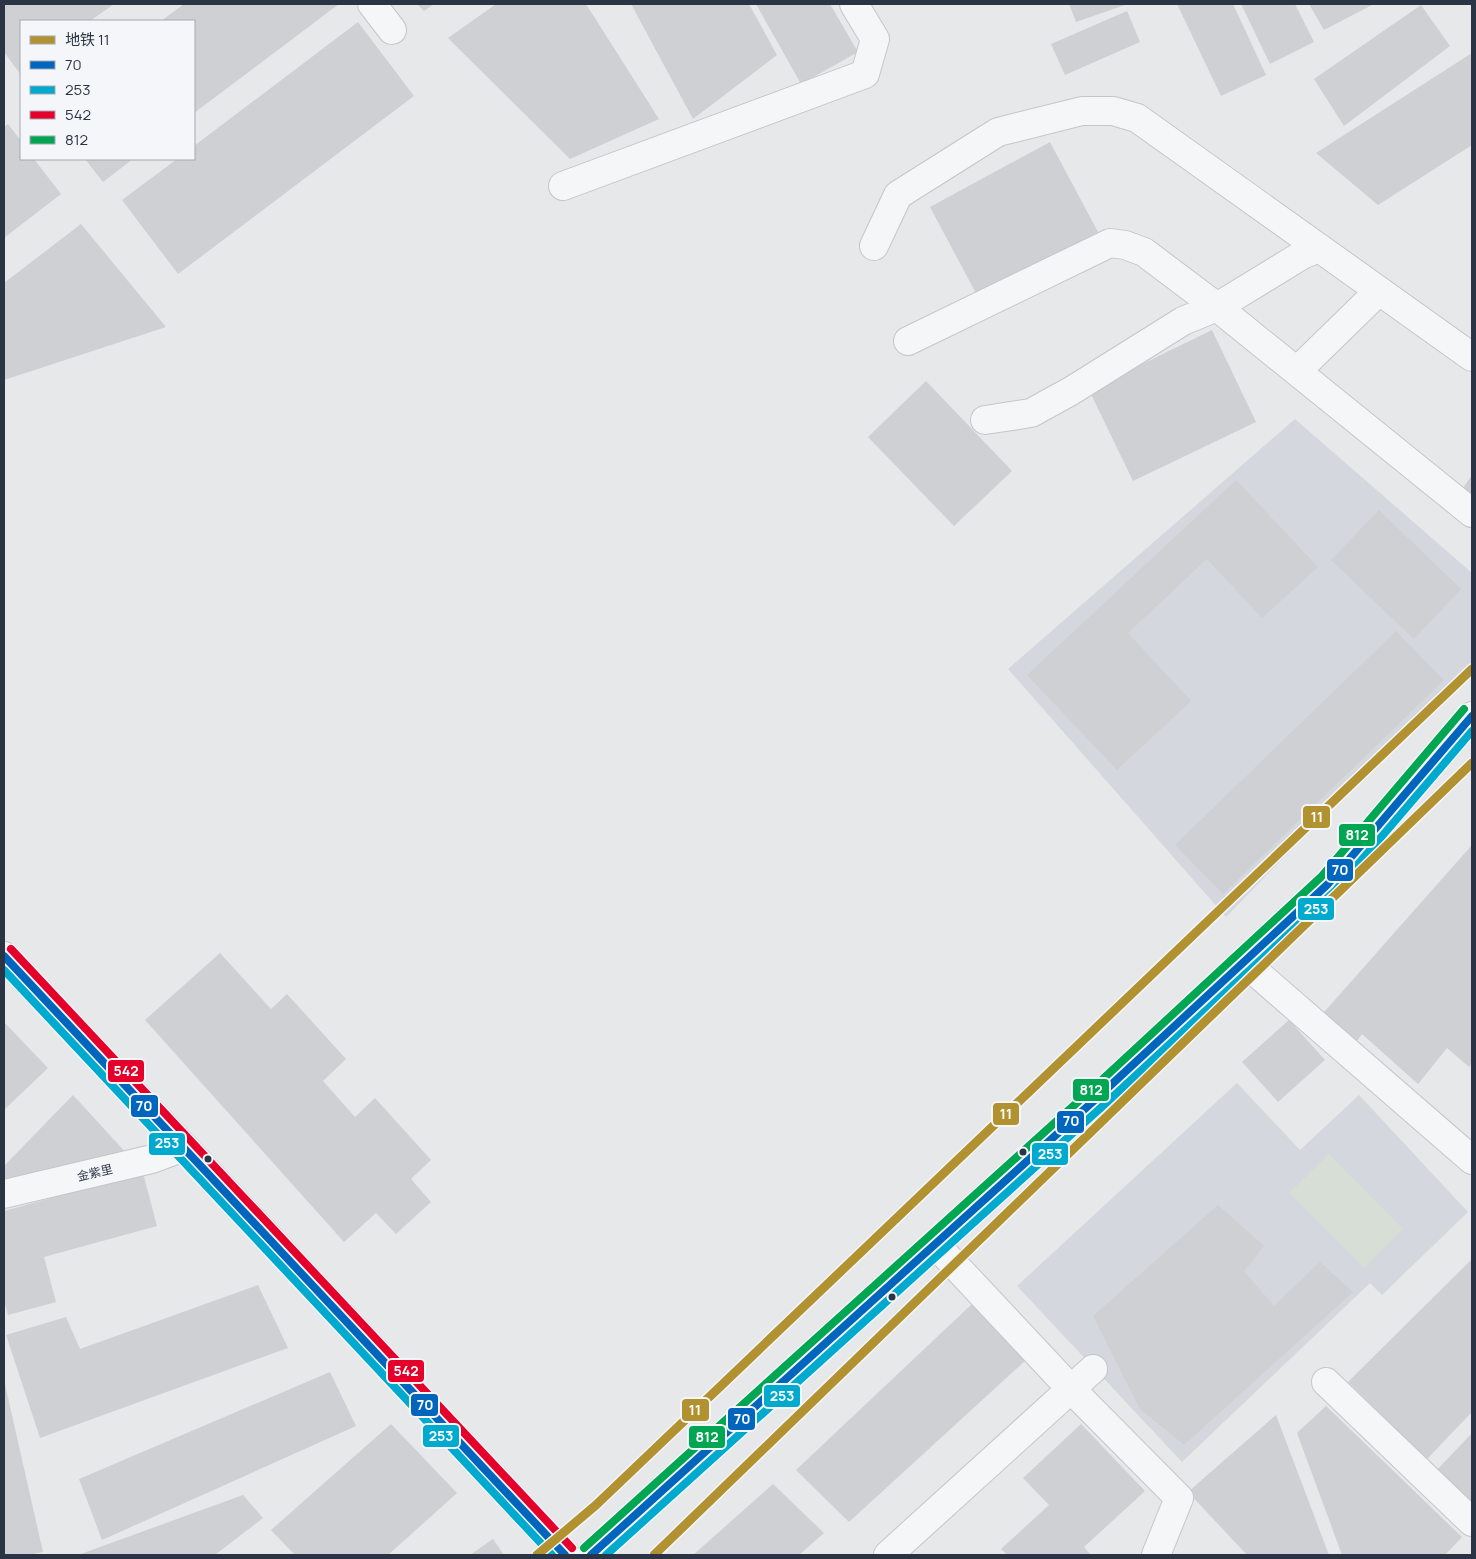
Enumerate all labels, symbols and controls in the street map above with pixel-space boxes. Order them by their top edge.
legend [20,20,195,160]
text: 地铁 11 [65,29,110,50]
text: 70 [65,54,82,75]
text: 253 [65,79,91,100]
text: 542 [65,104,91,125]
text: 812 [65,129,88,150]
line badge: 11 [1302,805,1331,829]
text: 11 [1311,807,1323,826]
line badge: 812 [1338,823,1376,847]
text: 812 [1345,825,1369,844]
line badge: 70 [1326,858,1354,882]
text: 70 [1332,860,1348,879]
line badge: 253 [1297,897,1335,921]
text: 253 [1304,899,1328,918]
line badge: 542 [107,1059,145,1083]
text: 542 [113,1061,139,1080]
line badge: 812 [1072,1078,1110,1102]
text: 812 [1079,1080,1103,1099]
line badge: 70 [130,1094,159,1118]
text: 70 [136,1096,152,1115]
line badge: 11 [992,1102,1020,1126]
text: 11 [1000,1104,1012,1123]
line badge: 70 [1056,1110,1085,1134]
text: 70 [1063,1111,1079,1130]
line badge: 253 [148,1132,186,1156]
text: 253 [155,1133,179,1152]
line badge: 253 [1031,1142,1069,1166]
text: 253 [1038,1144,1062,1163]
unlabelled marker [1018,1147,1028,1157]
unlabelled marker [203,1154,213,1164]
street label: 金紫里 [75,1160,114,1185]
unlabelled marker [887,1292,897,1302]
line badge: 542 [387,1359,425,1383]
text: 542 [393,1361,419,1380]
line badge: 253 [763,1384,801,1408]
text: 253 [770,1386,794,1405]
line badge: 70 [410,1393,439,1417]
text: 70 [417,1395,433,1414]
line badge: 11 [681,1398,710,1422]
text: 11 [689,1400,701,1419]
line badge: 70 [727,1407,756,1431]
text: 70 [734,1409,750,1428]
line badge: 253 [422,1424,460,1448]
line badge: 812 [688,1425,726,1449]
text: 253 [429,1426,453,1445]
text: 812 [695,1427,719,1446]

